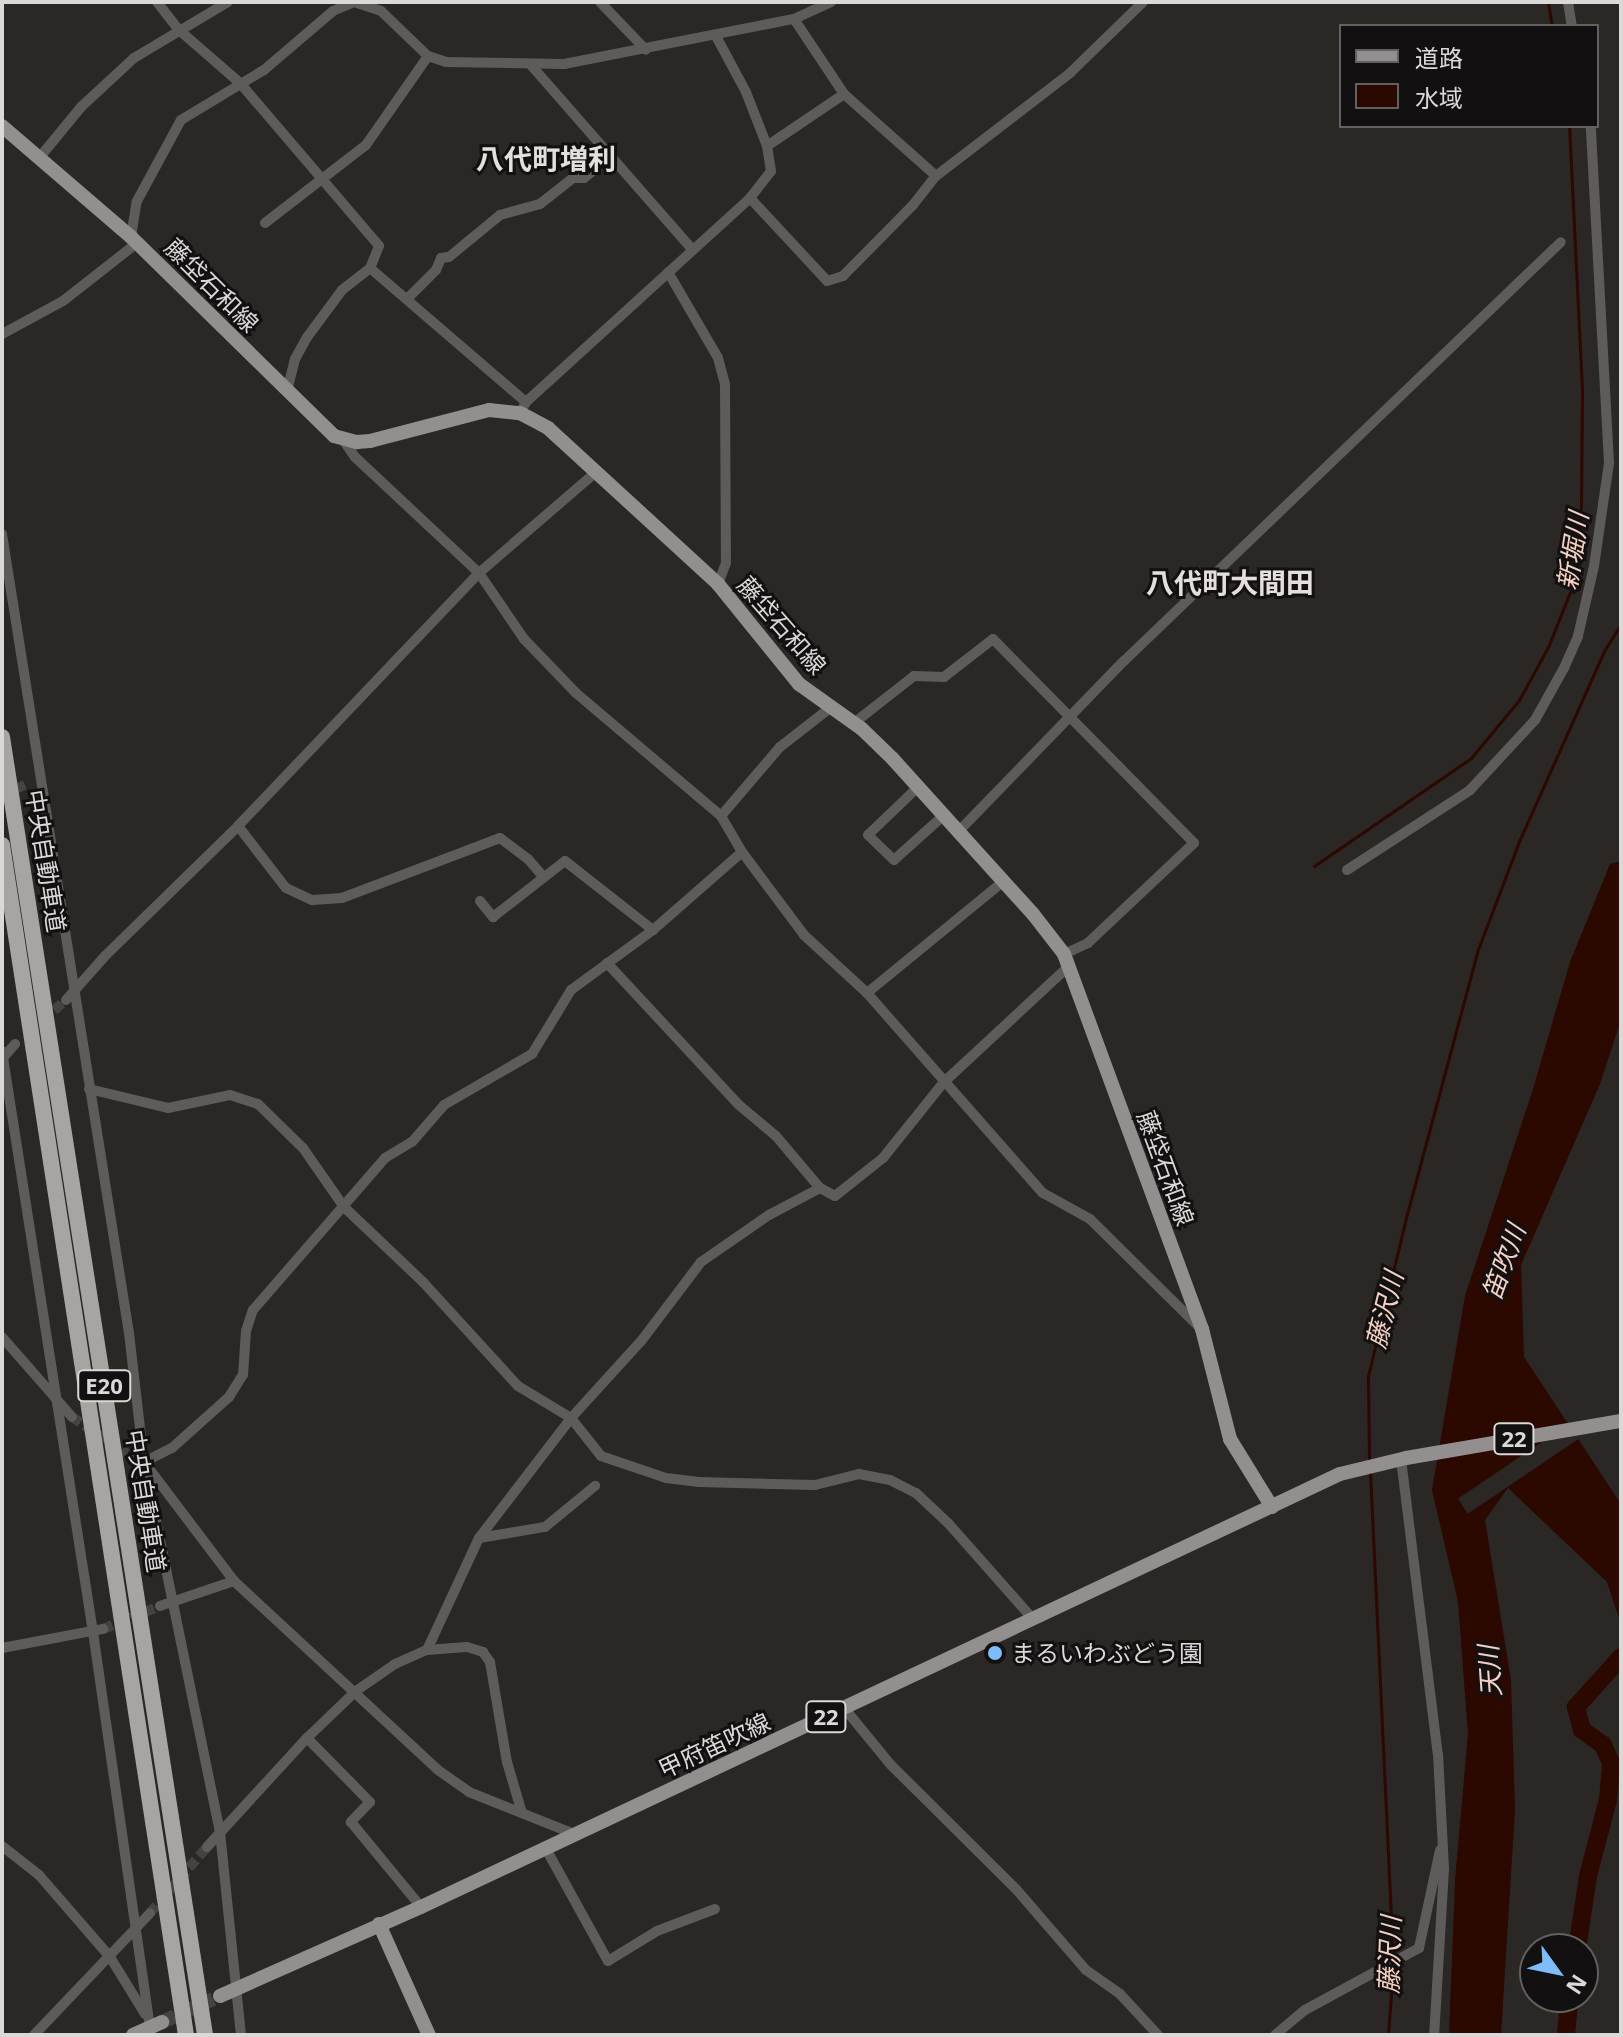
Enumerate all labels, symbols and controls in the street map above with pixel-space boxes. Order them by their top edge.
legend [1339,24,1599,128]
text: 道路 [1415,41,1463,74]
text: 水域 [1415,81,1463,114]
district label: 八代町増利 [476,141,616,175]
street label: 藤垈石和線 [159,232,265,338]
water label: 新堀川 [1551,510,1595,592]
district label: 八代町大間田 [1146,565,1314,599]
street label: 藤垈石和線 [732,570,832,680]
street label: 中央自動車道 [21,788,71,934]
street label: 藤垈石和線 [1132,1107,1200,1229]
water label: 笛吹川 [1476,1220,1532,1304]
water label: 藤沢川 [1360,1268,1410,1352]
road number: E20 [76,1368,132,1404]
road number: 22 [1492,1421,1536,1457]
street label: 中央自動車道 [121,1428,171,1574]
place label: まるいわぶどう園 [1011,1639,1203,1667]
marker: まるいわぶどう園 [986,1644,1004,1662]
water label: 天川 [1473,1644,1507,1698]
road number: 22 [804,1699,848,1735]
street label: 甲府笛吹線 [654,1707,774,1783]
water label: 藤沢川 [1373,1915,1407,1995]
north arrow [1519,1933,1599,2013]
text: N [1560,1969,1595,2001]

